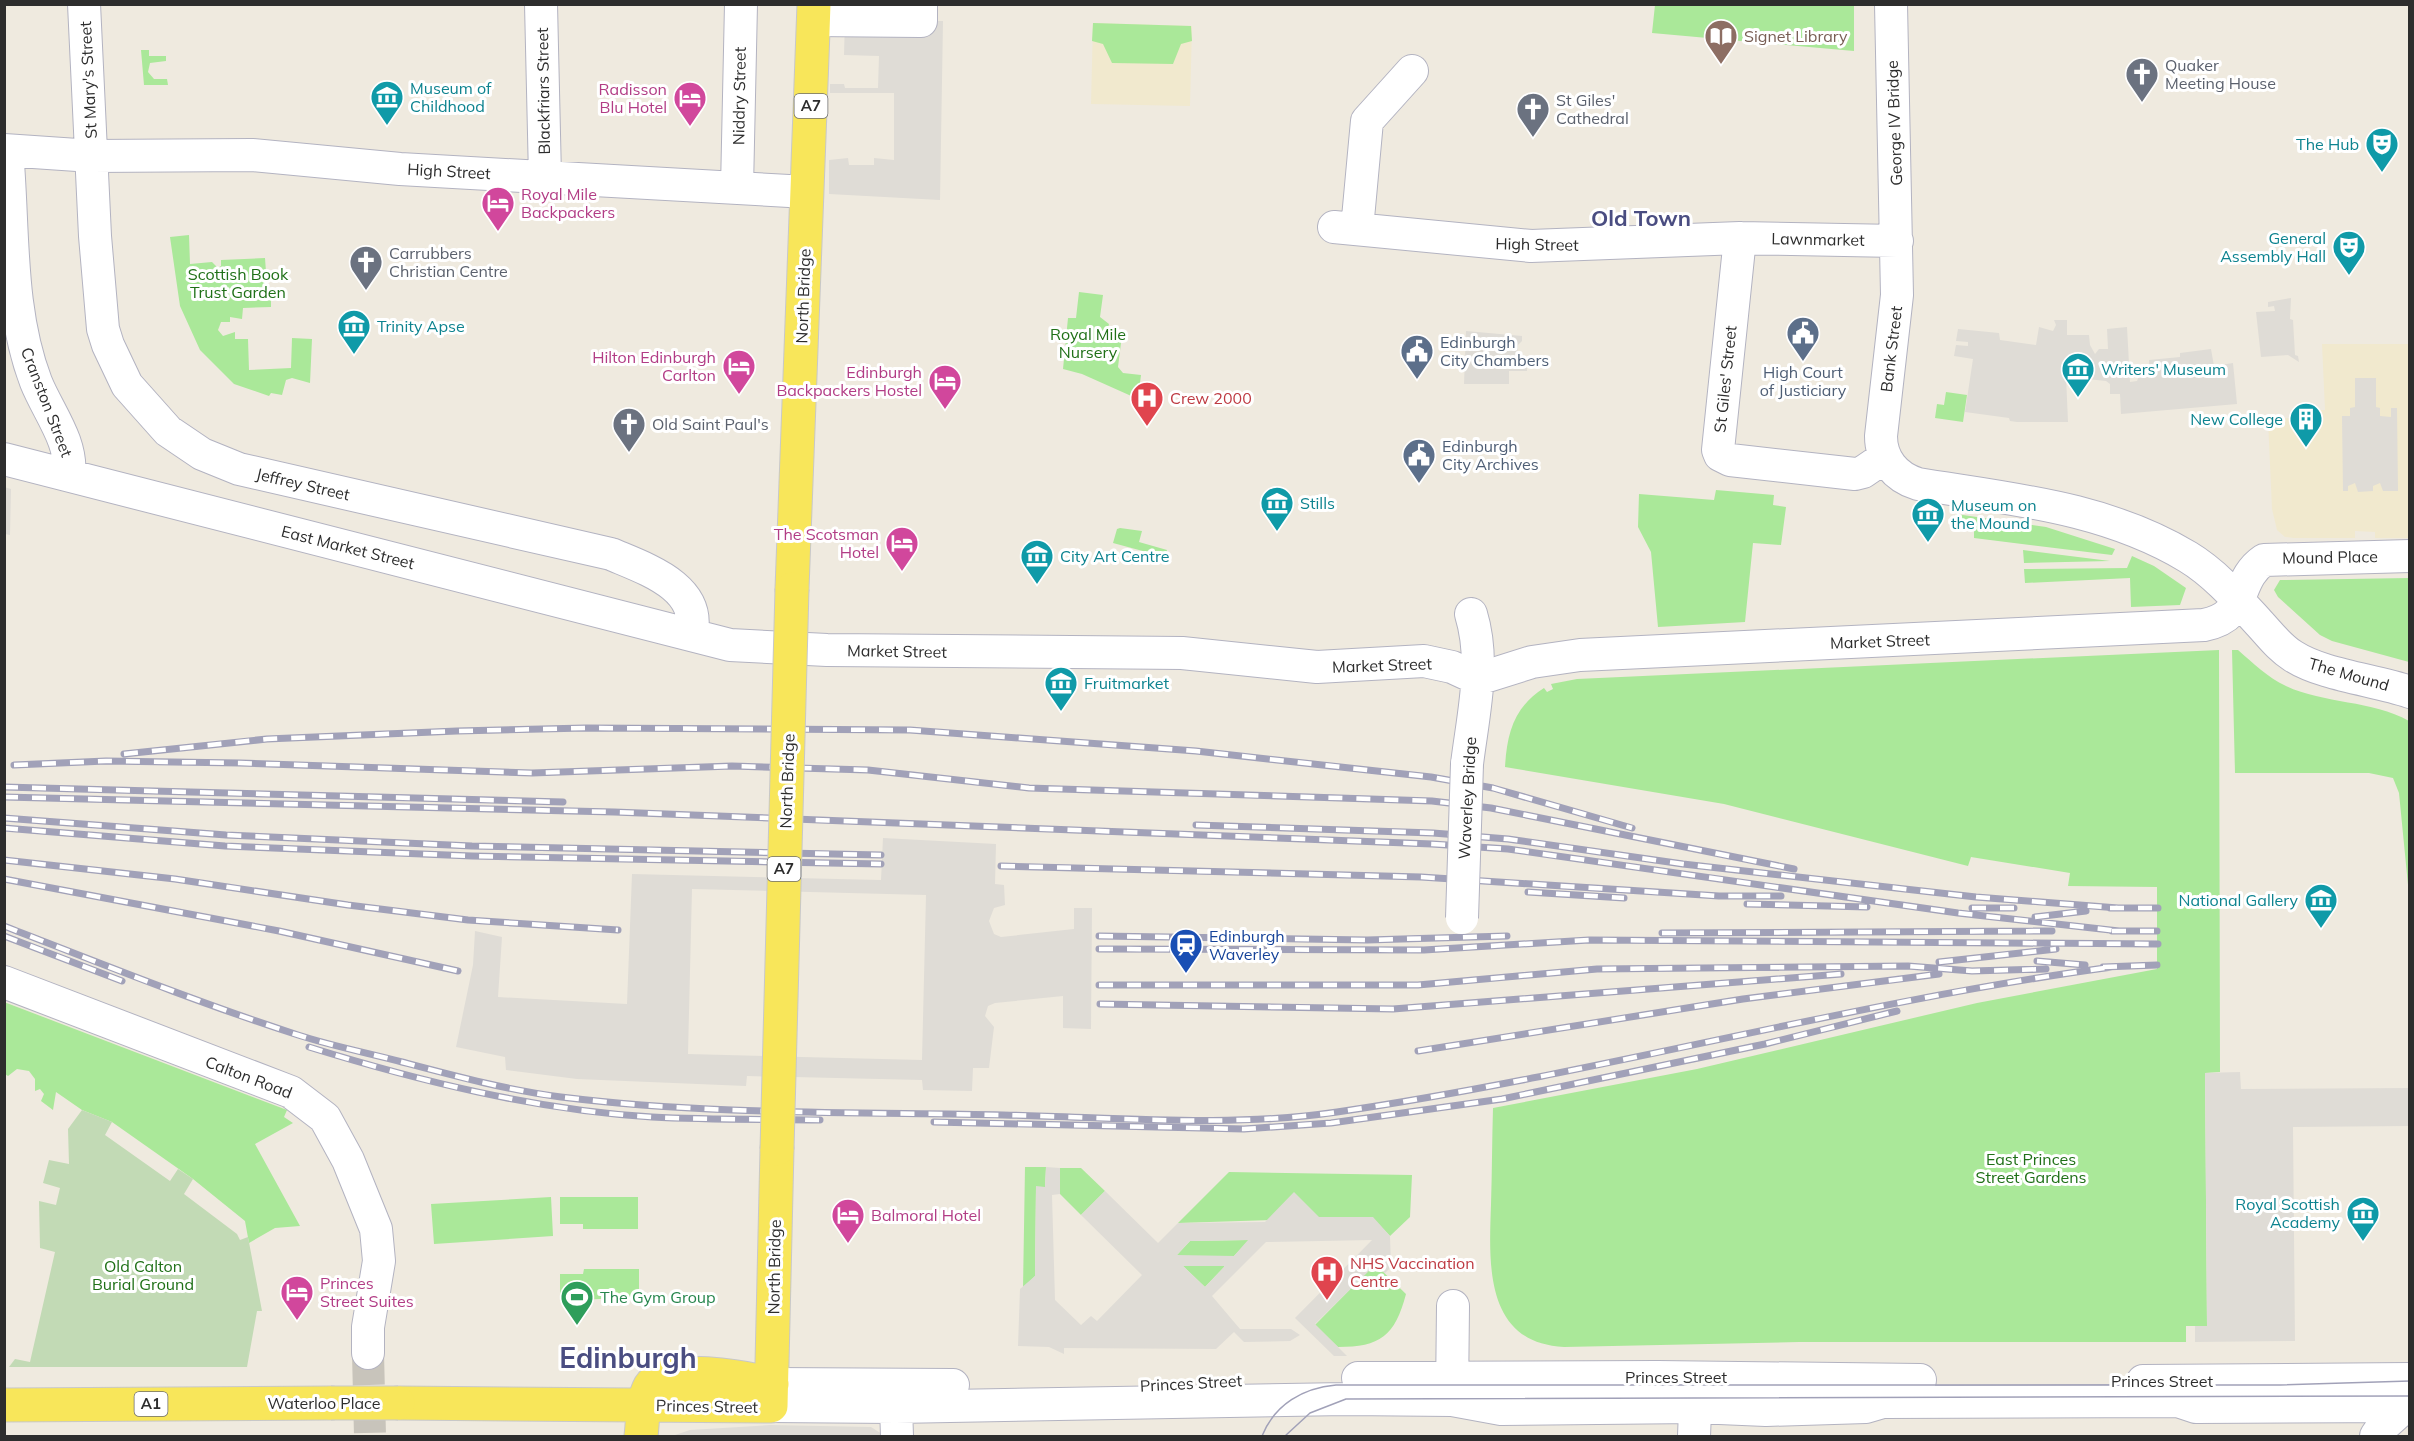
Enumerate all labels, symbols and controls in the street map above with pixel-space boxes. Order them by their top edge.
library icon: Signet Library [1703,18,1739,65]
street label: St Mary's Street [75,20,101,139]
place label: Signet Library [1744,26,1848,46]
street label: Blackfriars Street [532,27,554,155]
street label: Niddry Street [728,46,750,145]
place label: Quaker Meeting House [2165,55,2276,93]
church icon: Quaker Meeting House [2124,56,2160,103]
street label: George IV Bridge [1882,60,1906,186]
place label: Museum of Childhood [410,78,492,116]
museum icon: Museum of Childhood [369,79,405,126]
place label: Radisson Blu Hotel [599,79,667,117]
hotel icon: Radisson Blu Hotel [672,80,708,127]
place label: St Giles' Cathedral [1556,90,1629,128]
church icon: St Giles' Cathedral [1515,91,1551,138]
road number: A7 [794,94,828,118]
theatre icon: The Hub [2364,126,2400,173]
place label: The Hub [2296,134,2359,154]
street label: High Street [407,159,492,183]
place label: Royal Mile Backpackers [521,184,615,222]
hotel icon: Royal Mile Backpackers [480,185,516,232]
district label: Old Town [1591,204,1691,232]
street label: Lawnmarket [1771,228,1865,250]
place label: General Assembly Hall [2220,228,2326,266]
theatre icon: General Assembly Hall [2331,229,2367,276]
street label: High Street [1495,233,1579,255]
place label: Carrubbers Christian Centre [389,243,508,281]
church icon: Carrubbers Christian Centre [348,244,384,291]
street label: North Bridge [791,248,815,344]
park label: Scottish Book Trust Garden [188,264,289,302]
street label: Bank Street [1876,304,1906,393]
museum icon: Trinity Apse [336,308,372,355]
public building icon: High Court of Justiciary [1785,315,1821,362]
place label: Trinity Apse [377,316,465,336]
park label: Royal Mile Nursery [1050,324,1126,362]
street label: St Giles' Street [1709,324,1741,434]
place label: Edinburgh City Chambers [1440,332,1549,370]
public building icon: Edinburgh City Chambers [1399,333,1435,380]
street label: Cranston Street [17,344,77,460]
place label: Hilton Edinburgh Carlton [592,347,716,385]
hotel icon: Hilton Edinburgh Carlton [721,348,757,395]
museum icon: Writers' Museum [2060,351,2096,398]
place label: Writers' Museum [2101,359,2226,379]
place label: Edinburgh Backpackers Hostel [776,362,922,400]
place label: High Court of Justiciary [1760,362,1847,400]
hotel icon: Edinburgh Backpackers Hostel [927,363,963,410]
hospital icon: Crew 2000 [1129,380,1165,427]
place label: Crew 2000 [1170,388,1252,408]
building icon: New College [2288,401,2324,448]
church icon: Old Saint Paul's [611,406,647,453]
place label: New College [2190,409,2283,429]
place label: Old Saint Paul's [652,414,769,434]
place label: Edinburgh City Archives [1442,436,1539,474]
public building icon: Edinburgh City Archives [1401,437,1437,484]
street label: Jeffrey Street [254,463,352,505]
museum icon: Stills [1259,485,1295,532]
place label: Stills [1300,493,1335,513]
place label: Museum on the Mound [1951,495,2037,533]
museum icon: Museum on the Mound [1910,496,1946,543]
street label: East Market Street [279,521,417,573]
place label: The Scotsman Hotel [774,524,879,562]
hotel icon: The Scotsman Hotel [884,525,920,572]
museum icon: City Art Centre [1019,538,1055,585]
place label: City Art Centre [1060,546,1169,566]
street label: Mound Place [2282,546,2378,568]
street label: Market Street [1830,629,1931,653]
street label: Market Street [847,640,948,662]
street label: Market Street [1332,653,1433,677]
street label: The Mound [2306,653,2392,695]
museum icon: Fruitmarket [1043,665,1079,712]
place label: Fruitmarket [1084,673,1169,693]
street label: North Bridge [775,733,799,829]
street label: Waverley Bridge [1454,736,1480,860]
road number: A7 [768,857,800,881]
museum icon: National Gallery [2303,882,2339,929]
place label: National Gallery [2179,890,2298,910]
place label: Edinburgh Waverley [1209,926,1285,964]
station icon: Edinburgh Waverley [1168,927,1204,974]
street label: Calton Road [203,1051,295,1103]
park label: East Princes Street Gardens [1975,1149,2087,1187]
place label: Royal Scottish Academy [2235,1194,2341,1232]
museum icon: Royal Scottish Academy [2345,1195,2381,1242]
hotel icon: Balmoral Hotel [830,1197,866,1244]
place label: Balmoral Hotel [871,1205,981,1225]
street label: North Bridge [763,1219,785,1315]
place label: NHS Vaccination Centre [1350,1253,1475,1291]
hospital icon: NHS Vaccination Centre [1309,1254,1345,1301]
park label: Old Calton Burial Ground [92,1256,194,1294]
place label: Princes Street Suites [320,1273,414,1311]
hotel icon: Princes Street Suites [279,1274,315,1321]
sports icon: The Gym Group [559,1279,595,1326]
place label: The Gym Group [600,1287,716,1307]
district label: Edinburgh [559,1340,697,1375]
street label: Princes Street [1625,1367,1727,1387]
street label: Princes Street [1140,1370,1243,1396]
street label: Princes Street [2111,1371,2213,1391]
road number: A1 [134,1392,168,1416]
street label: Waterloo Place [267,1393,381,1413]
street label: Princes Street [656,1395,759,1417]

